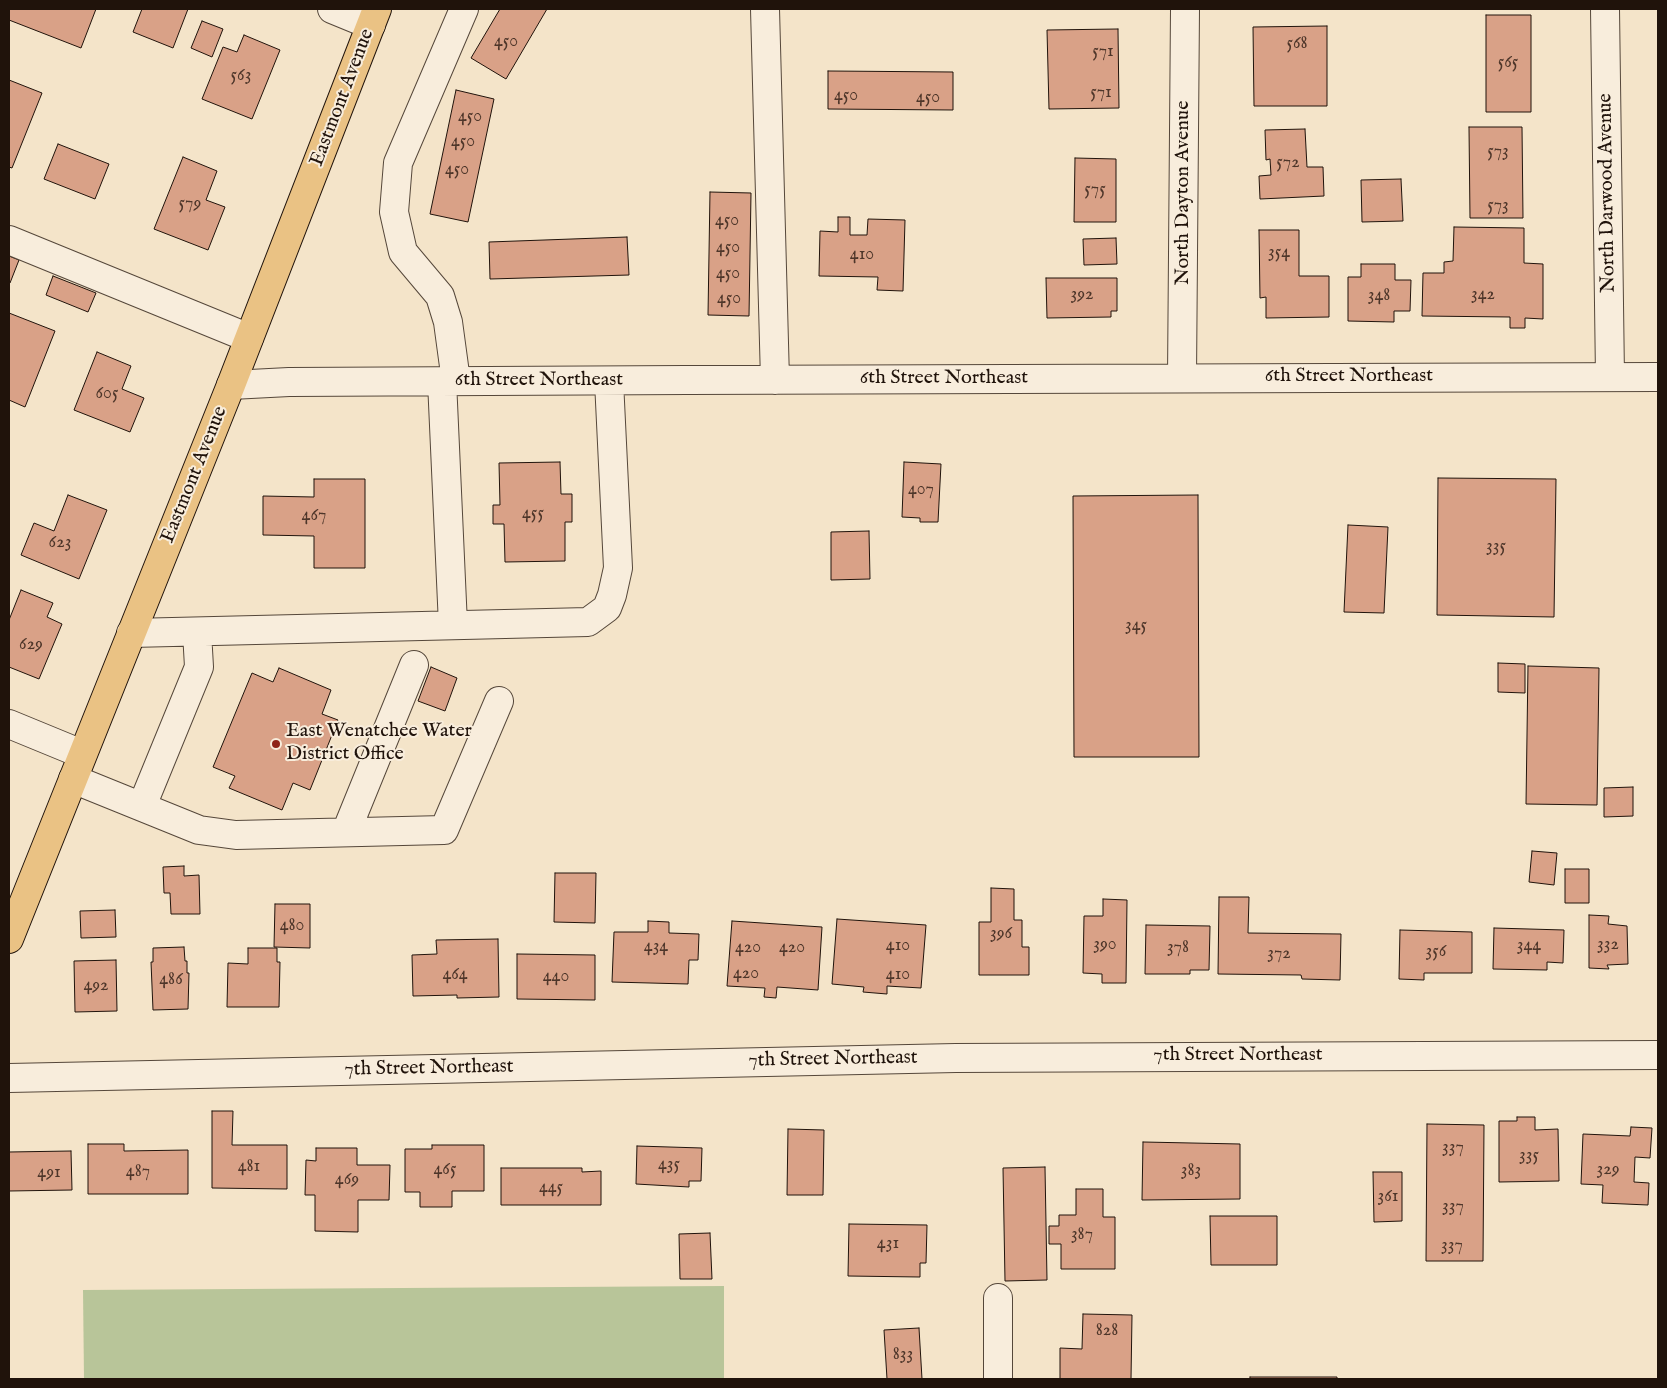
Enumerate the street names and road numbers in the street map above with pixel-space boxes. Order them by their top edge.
street label: Eastmont Avenue [306,26,380,170]
street label: North Darwood Avenue [1594,93,1622,293]
street label: North Dayton Avenue [1172,101,1196,285]
street label: 6th Street Northeast [1265,365,1433,389]
street label: 6th Street Northeast [860,367,1028,391]
street label: 6th Street Northeast [455,369,623,393]
street label: Eastmont Avenue [157,403,233,547]
street label: 7th Street Northeast [1153,1044,1323,1068]
street label: 7th Street Northeast [748,1047,918,1073]
street label: 7th Street Northeast [344,1056,514,1082]

